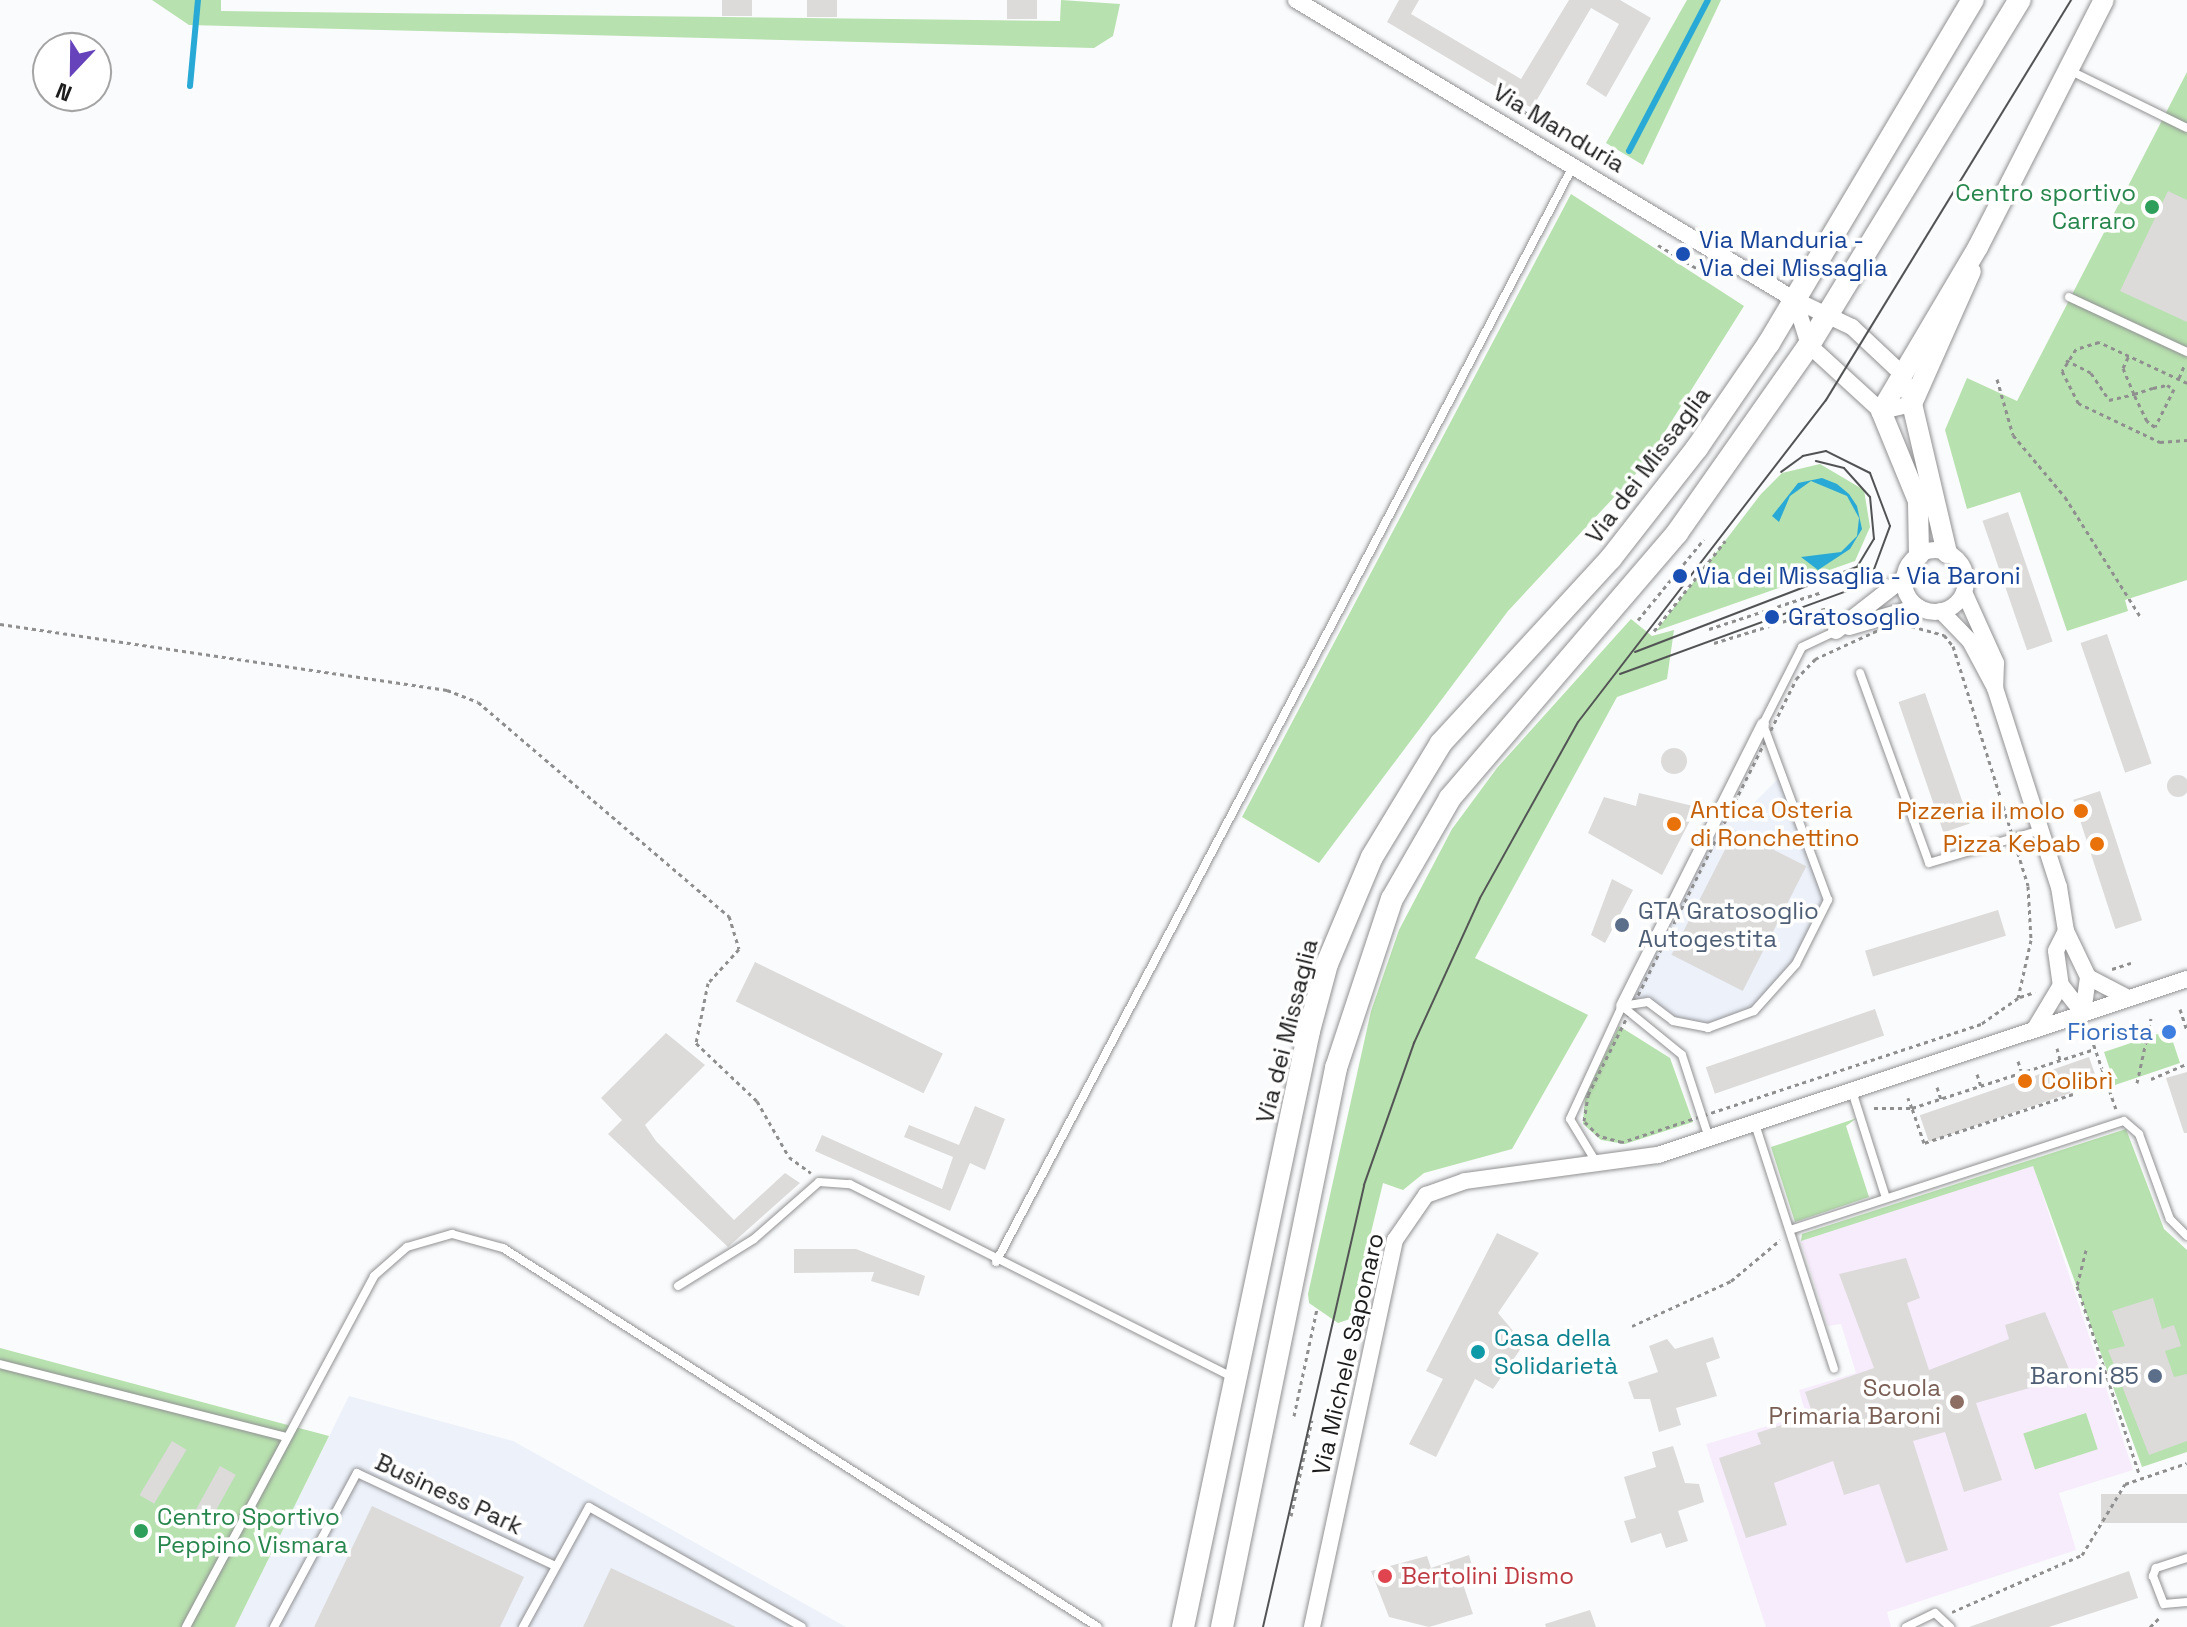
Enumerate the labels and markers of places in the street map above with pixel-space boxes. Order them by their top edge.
place label: Centro sportivo Carraro [1955,179,2136,235]
marker: Centro sportivo Carraro [2143,198,2161,216]
place label: Via Manduria - Via dei Missaglia [1699,226,1888,282]
marker: Via Manduria - Via dei Missaglia [1674,245,1692,263]
place label: Via dei Missaglia - Via Baroni [1696,562,2022,590]
marker: Via dei Missaglia - Via Baroni [1671,567,1689,585]
place label: Gratosoglio [1788,603,1920,631]
marker: Gratosoglio [1763,608,1781,626]
place label: Antica Osteria di Ronchettino [1690,796,1860,852]
place label: Pizzeria il molo [1897,797,2065,825]
marker: Pizzeria il molo [2072,802,2090,820]
marker: Antica Osteria di Ronchettino [1665,815,1683,833]
place label: Pizza Kebab [1943,830,2081,858]
marker: Pizza Kebab [2088,835,2106,853]
place label: GTA Gratosoglio Autogestita [1638,897,1819,953]
marker: GTA Gratosoglio Autogestita [1613,916,1631,934]
place label: Fiorista [2067,1018,2153,1046]
marker: Fiorista [2160,1023,2178,1041]
place label: Colibrì [2041,1067,2113,1095]
marker: Colibrì [2016,1072,2034,1090]
place label: Casa della Solidarietà [1494,1324,1618,1380]
marker: Casa della Solidarietà [1469,1343,1487,1361]
place label: Baroni 85 [2030,1362,2139,1390]
marker: Baroni 85 [2146,1367,2164,1385]
place label: Scuola Primaria Baroni [1769,1374,1941,1430]
marker: Scuola Primaria Baroni [1948,1393,1966,1411]
place label: Centro Sportivo Peppino Vismara [157,1503,348,1559]
marker: Centro Sportivo Peppino Vismara [132,1522,150,1540]
place label: Bertolini Dismo [1401,1562,1574,1590]
marker: Bertolini Dismo [1376,1567,1394,1585]

